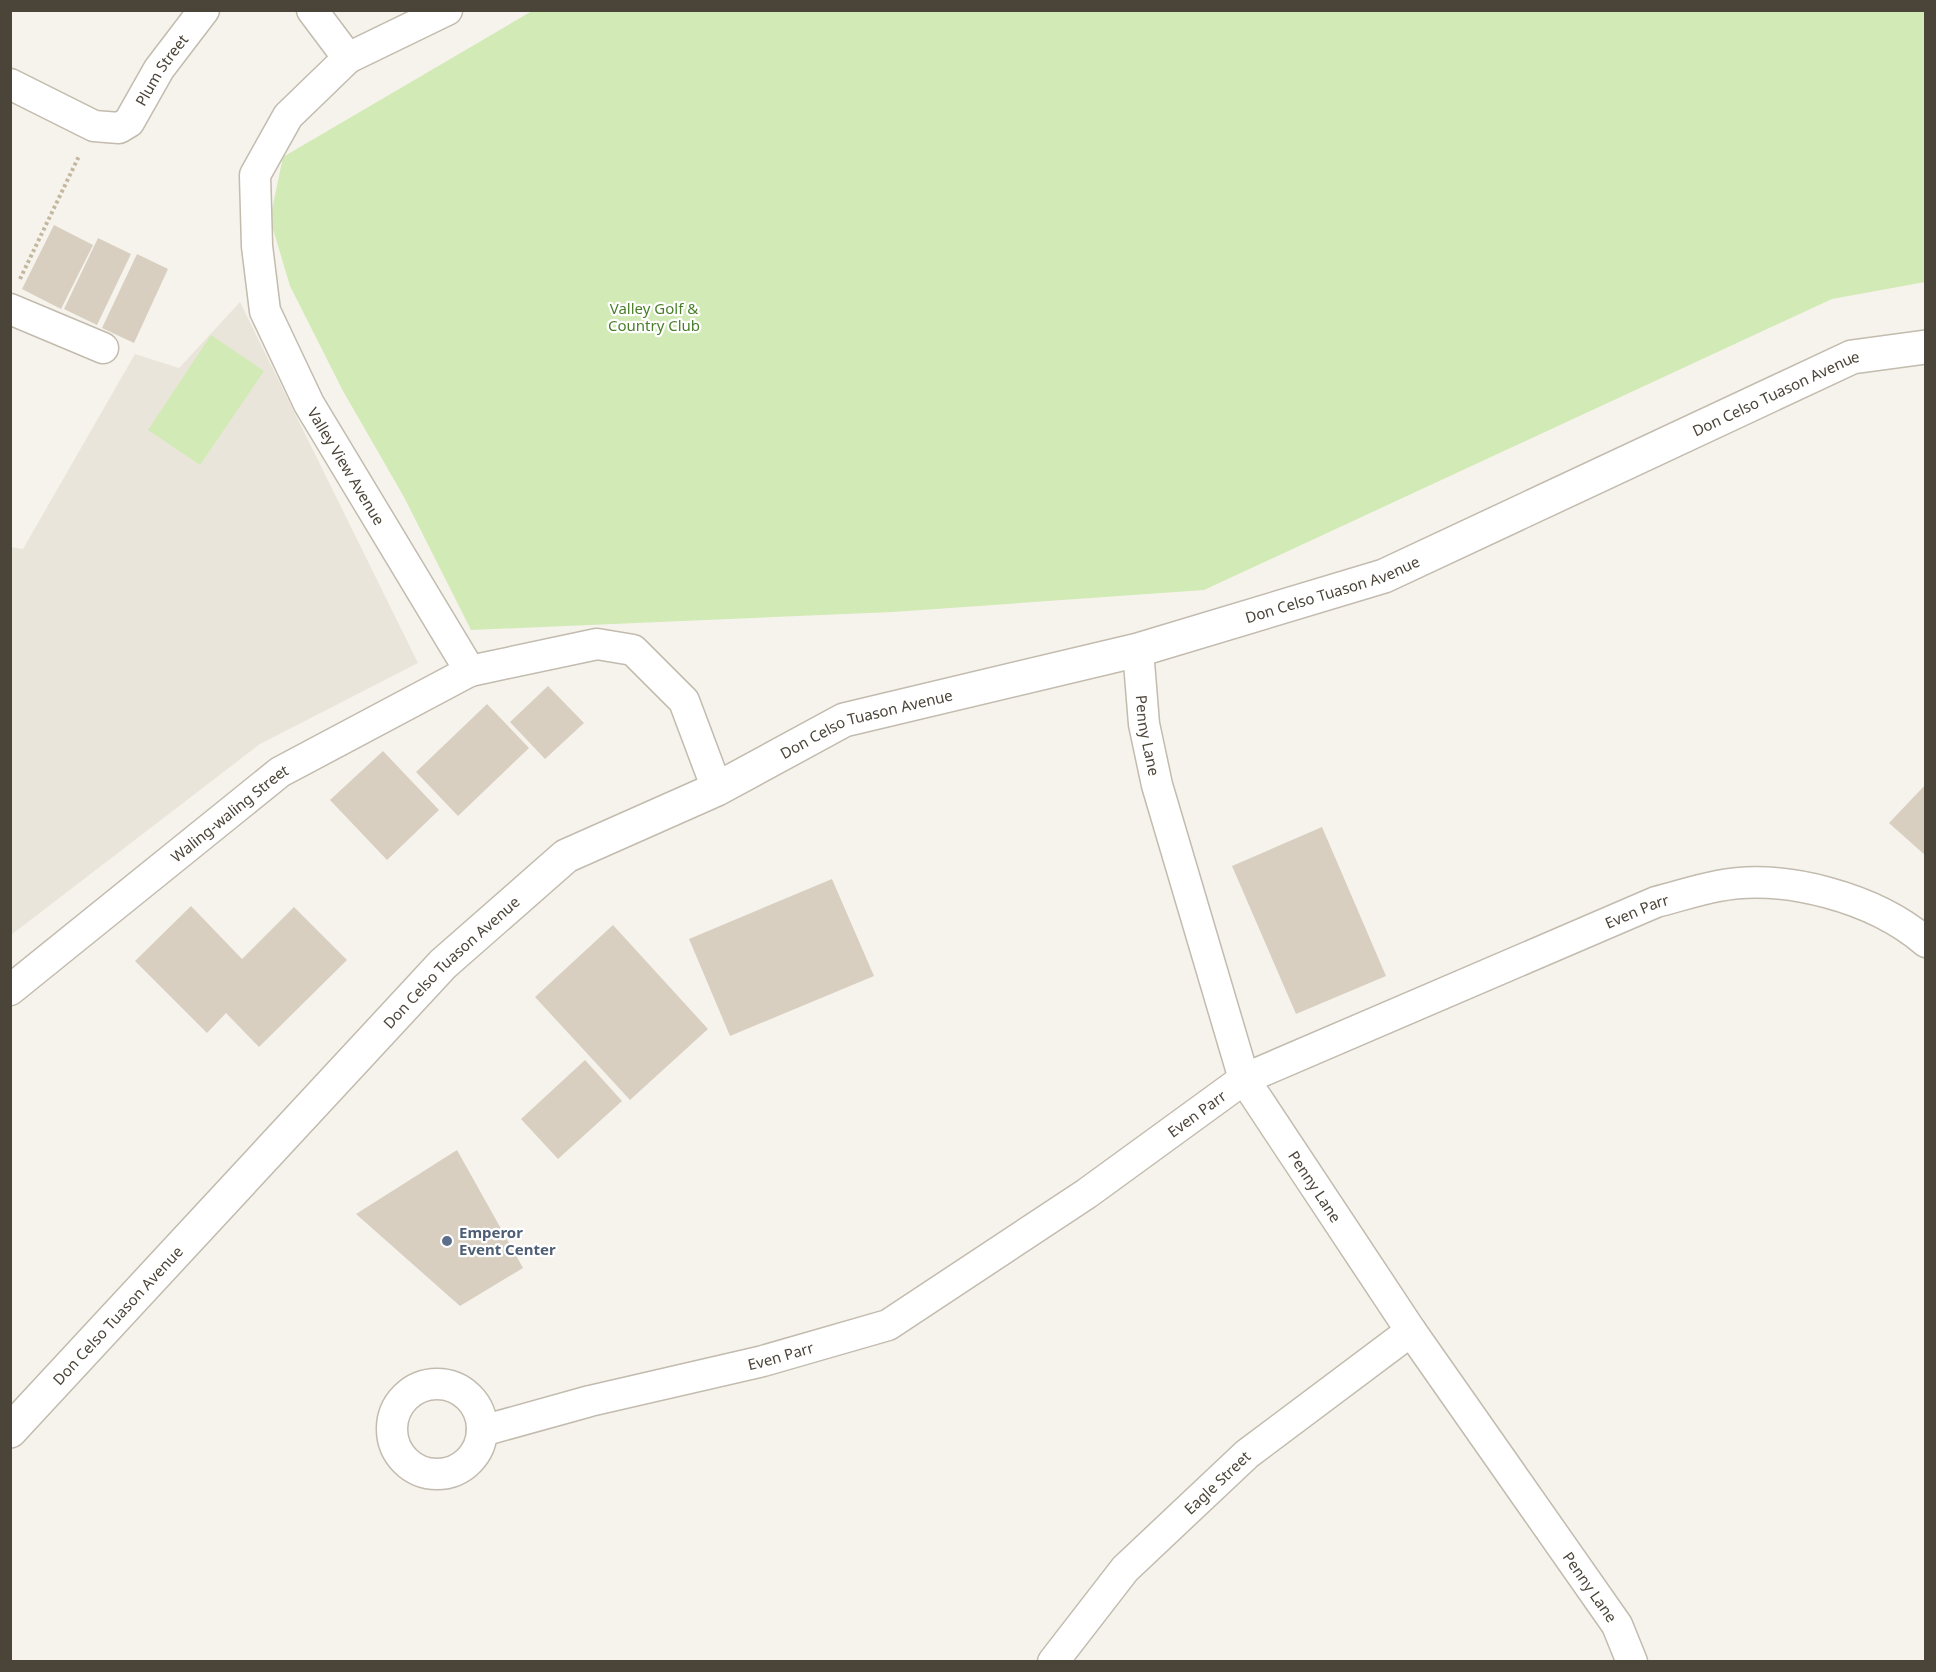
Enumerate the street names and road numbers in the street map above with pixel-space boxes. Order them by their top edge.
street label: Plum Street [130,29,192,109]
street label: Don Celso Tuason Avenue [1689,346,1861,440]
street label: Valley View Avenue [303,404,390,529]
street label: Don Celso Tuason Avenue [1243,551,1423,627]
street label: Don Celso Tuason Avenue [776,685,954,763]
street label: Penny Lane [1132,694,1165,778]
street label: Waling-waling Street [167,759,292,866]
street label: Even Parr [1602,889,1671,933]
street label: Don Celso Tuason Avenue [378,891,524,1033]
street label: Even Parr [1163,1086,1230,1141]
street label: Penny Lane [1284,1147,1346,1226]
street label: Don Celso Tuason Avenue [48,1241,187,1389]
street label: Even Parr [746,1337,816,1374]
street label: Eagle Street [1179,1446,1255,1518]
street label: Penny Lane [1559,1548,1622,1626]

